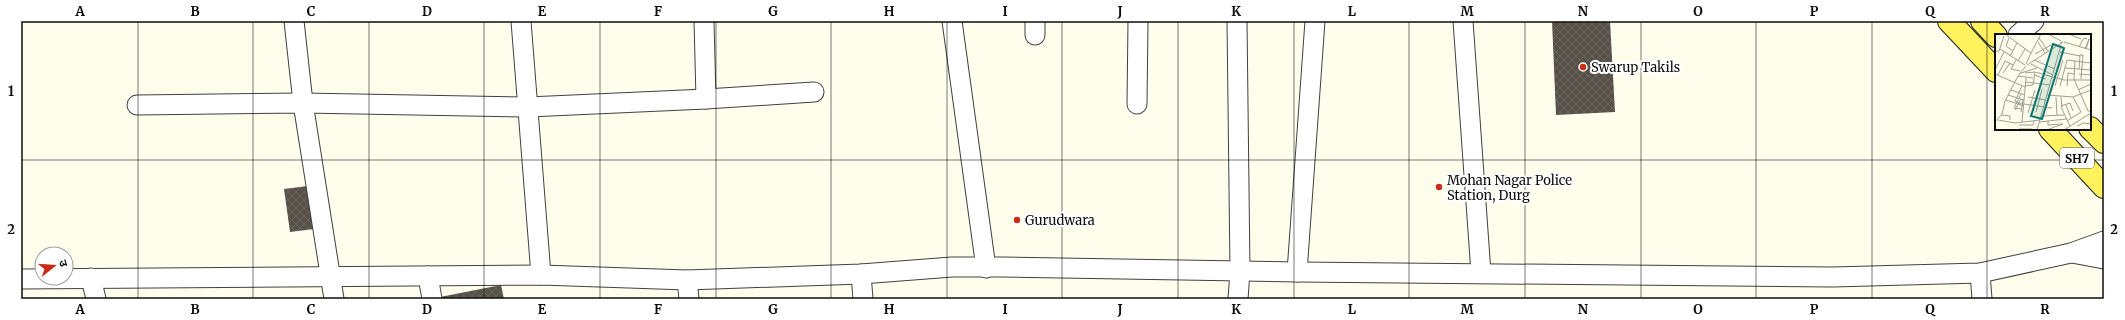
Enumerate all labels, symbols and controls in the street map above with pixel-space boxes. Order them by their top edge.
text: A [74,3,85,20]
text: B [190,3,200,20]
text: C [307,3,316,20]
text: D [422,3,432,20]
text: E [538,3,547,20]
text: F [654,3,662,20]
text: G [768,3,778,20]
text: H [884,3,895,20]
text: I [1002,3,1008,20]
text: J [1116,3,1123,20]
text: K [1231,3,1241,20]
text: L [1348,3,1357,20]
text: M [1460,3,1474,20]
text: N [1578,3,1589,20]
text: O [1693,3,1703,20]
text: P [1810,3,1819,20]
text: Q [1925,3,1936,20]
text: R [2040,3,2050,20]
inset map [1995,34,2091,130]
place label: Swarup Takils [1591,59,1680,76]
marker: Swarup Takils [1578,62,1588,72]
text: 1 [8,83,14,100]
text: 1 [2111,83,2117,100]
road number: SH7 [2060,148,2094,168]
place label: Mohan Nagar Police Station, Durg [1447,172,1572,204]
marker: Mohan Nagar Police Station, Durg [1434,182,1444,192]
place label: Gurudwara [1025,212,1095,229]
marker: Gurudwara [1012,215,1022,225]
text: 2 [7,221,15,238]
text: 2 [2110,221,2118,238]
north arrow [34,246,74,286]
text: उ [56,258,71,269]
text: A [74,301,85,318]
text: B [190,301,200,318]
text: C [307,301,316,318]
text: D [422,301,432,318]
text: E [538,301,547,318]
text: F [654,301,662,318]
text: G [768,301,778,318]
text: H [884,301,895,318]
text: I [1002,301,1008,318]
text: J [1116,301,1123,318]
text: K [1231,301,1241,318]
text: L [1348,301,1357,318]
text: M [1460,301,1474,318]
text: N [1578,301,1589,318]
text: O [1693,301,1703,318]
text: P [1810,301,1819,318]
text: Q [1925,301,1936,318]
text: R [2040,301,2050,318]

